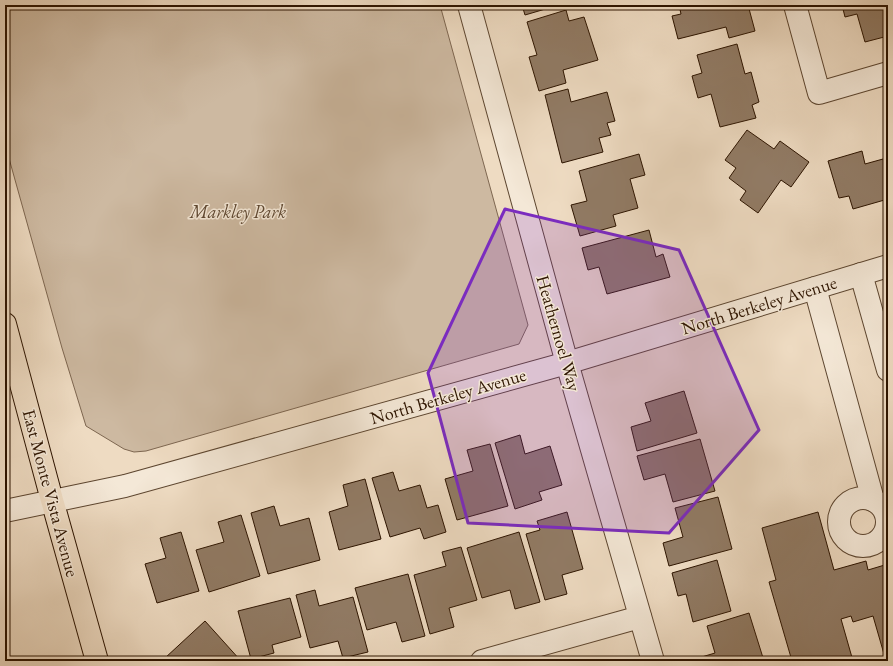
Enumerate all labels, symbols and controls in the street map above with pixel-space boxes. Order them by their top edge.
park label: Markley Park [189,200,286,224]
street label: North Berkeley Avenue [679,270,839,340]
street label: Heathernoel Way [531,272,587,394]
street label: North Berkeley Avenue [367,363,529,429]
street label: East Monte Vista Avenue [18,407,84,579]

